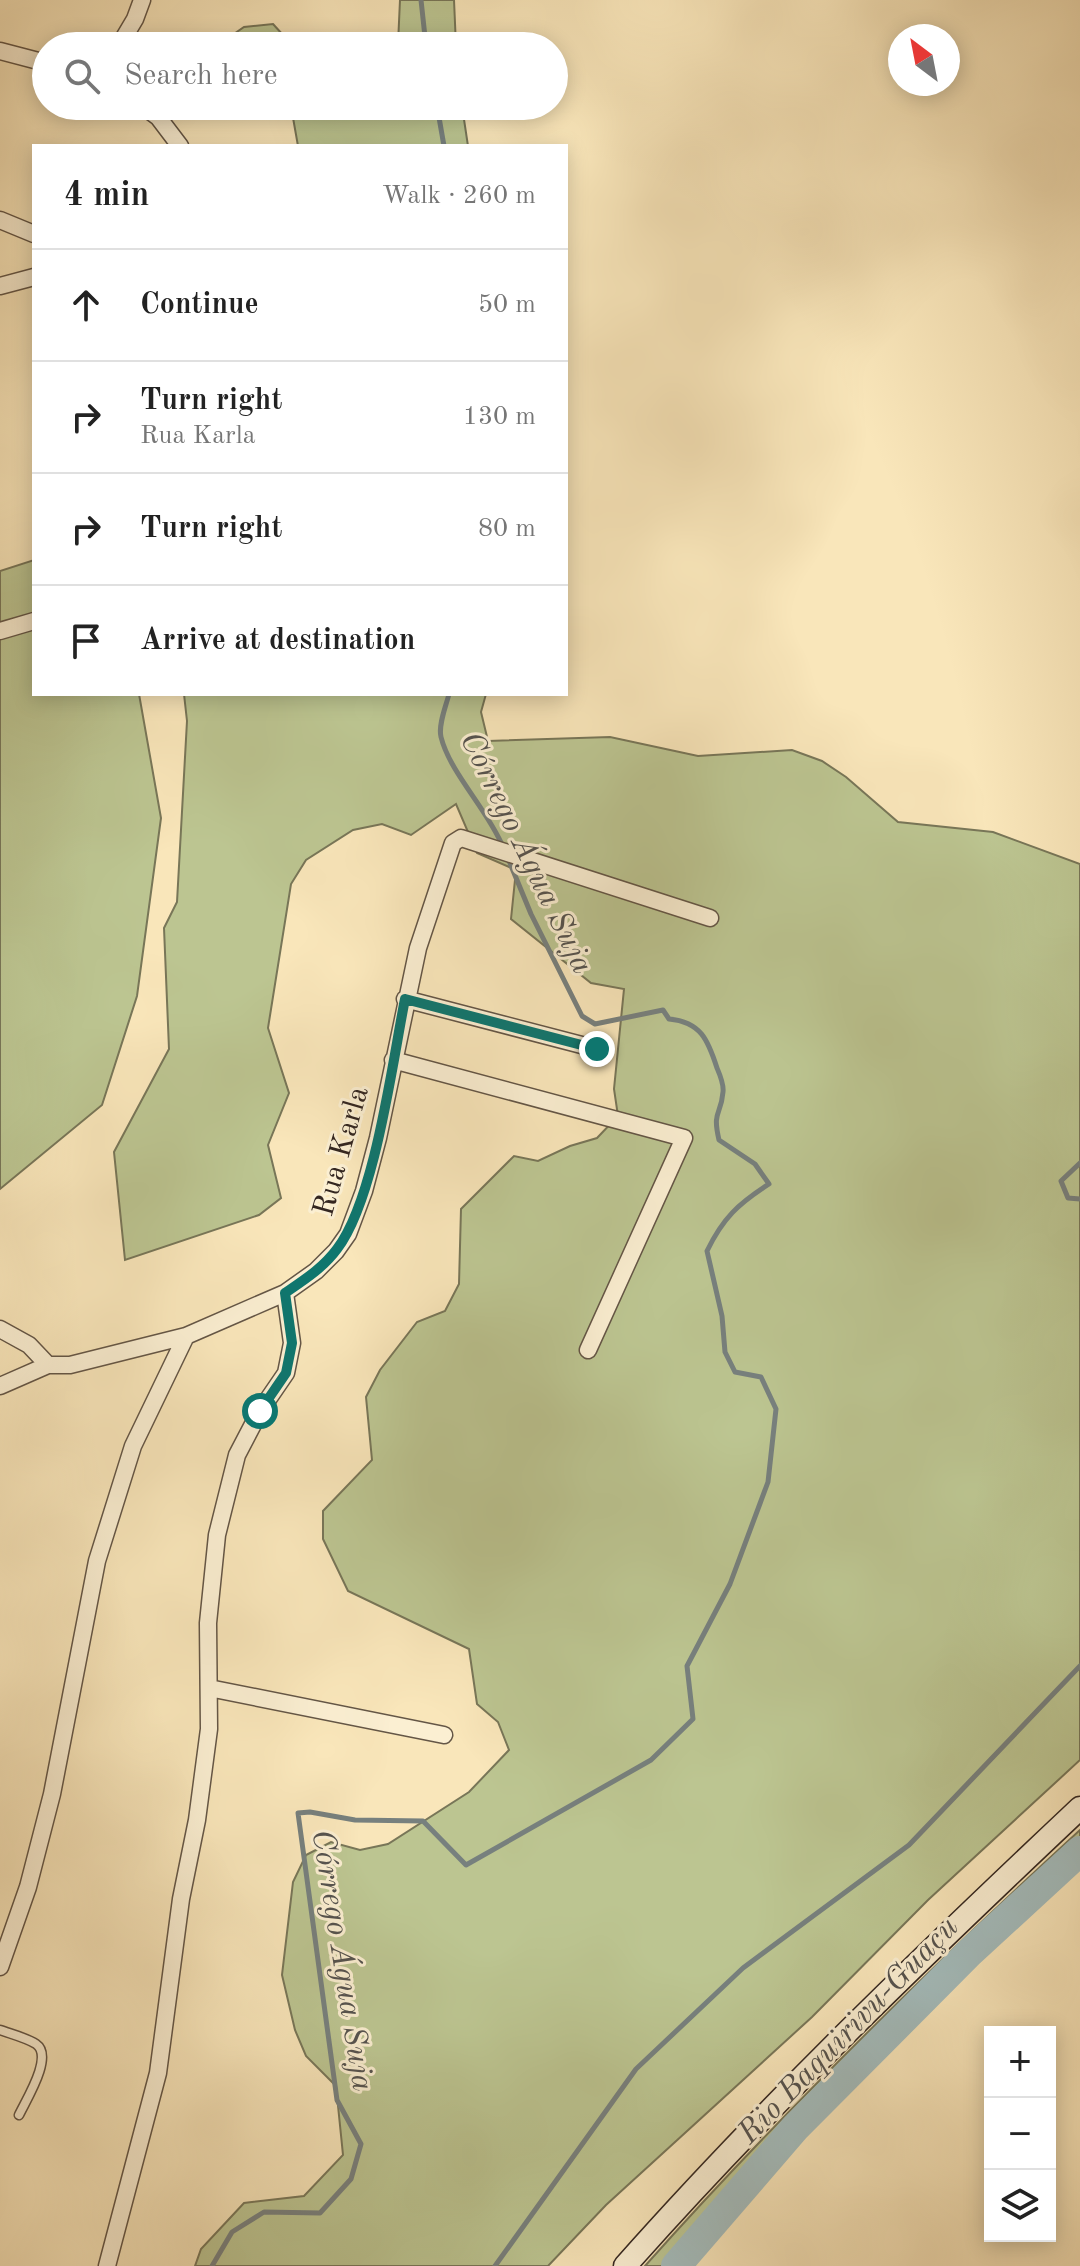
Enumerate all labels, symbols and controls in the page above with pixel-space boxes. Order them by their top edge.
north arrow [888,24,960,96]
search box [32,32,568,120]
icon: search [60,54,104,98]
text: Search here [124,61,278,91]
text: 4 min [64,179,149,213]
text: Walk · 260 m [382,183,536,209]
icon: ahead [64,283,108,327]
text: Continue [140,290,259,320]
text: 50 m [478,292,536,318]
text: Turn right [140,386,282,416]
icon: right [64,395,108,439]
text: 130 m [463,404,536,430]
text: Rua Karla [140,423,256,449]
icon: right [64,507,108,551]
text: Turn right [140,514,282,544]
text: 80 m [478,516,536,542]
icon: arrive [64,619,108,663]
text: Arrive at destination [140,626,415,656]
water label: Córrego Água Suja [453,724,604,979]
route end [579,1031,615,1067]
street label: Rua Karla [309,1083,375,1220]
route start [242,1393,278,1429]
water label: Córrego Água Suja [305,1826,384,2094]
water label: Rio Baquirivu-Guaçu [732,1911,965,2151]
map controls [984,2026,1056,2242]
button: + [984,2026,1056,2098]
button: − [984,2098,1056,2170]
button: layers [984,2170,1056,2242]

